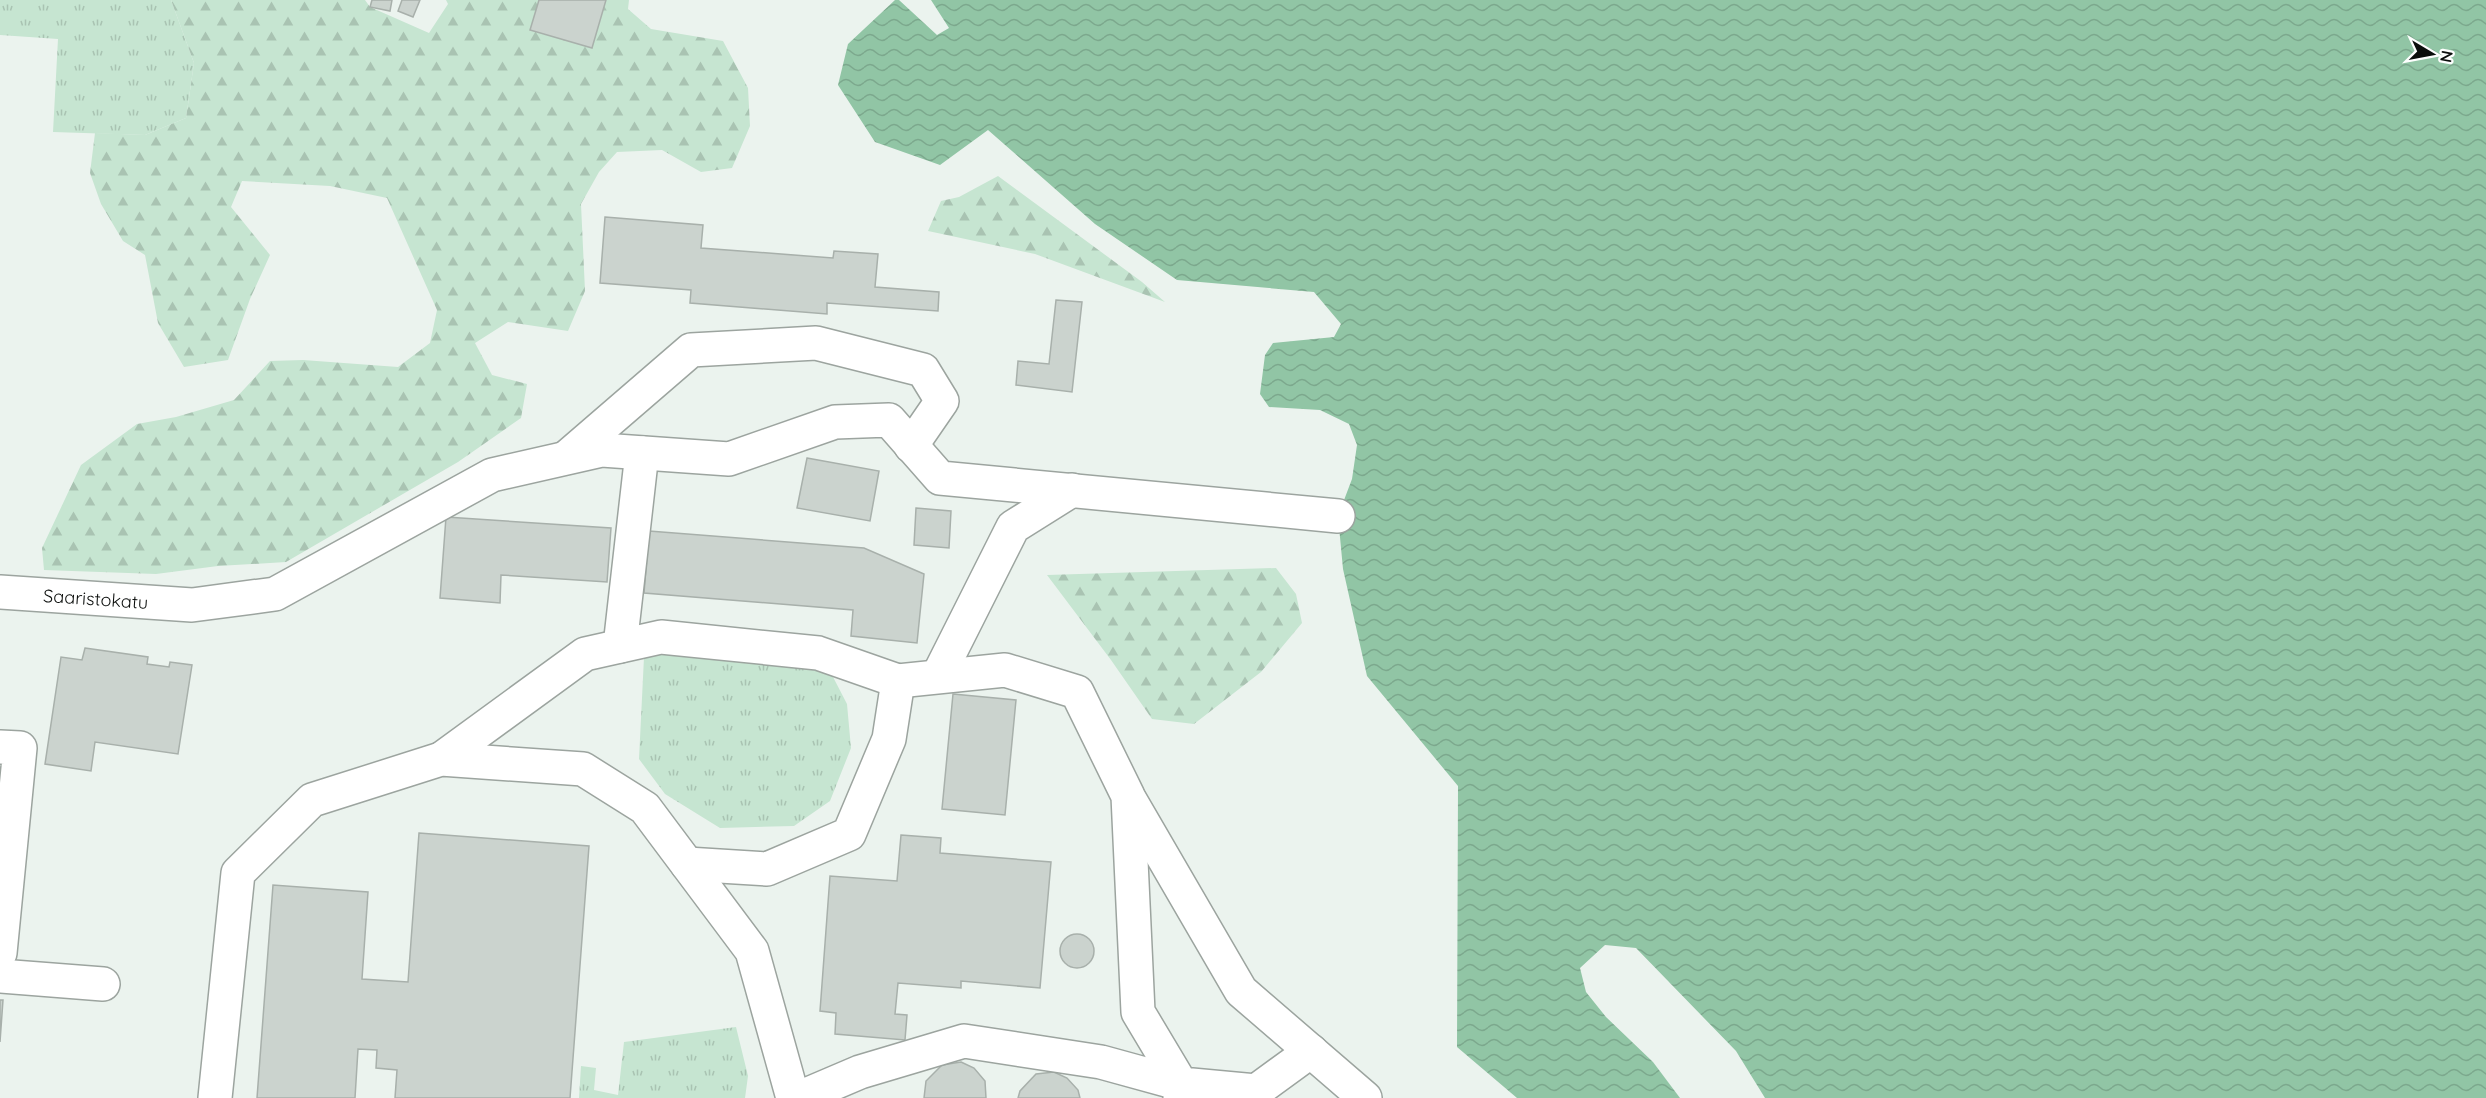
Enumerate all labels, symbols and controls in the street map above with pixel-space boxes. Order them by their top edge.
north arrow [2402,24,2462,84]
text: N [2436,49,2458,64]
street label: Saaristokatu [43,583,149,614]

